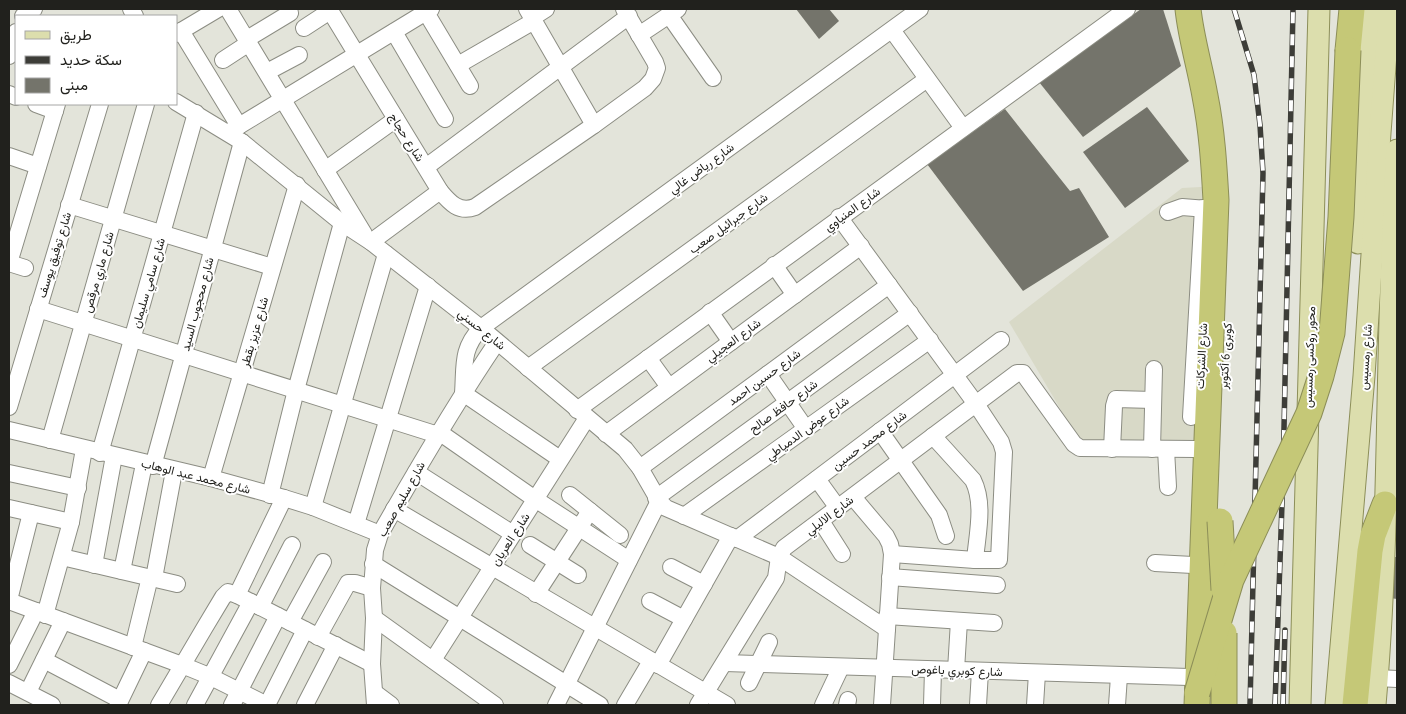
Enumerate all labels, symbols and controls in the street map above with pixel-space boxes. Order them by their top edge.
legend [15,15,178,105]
text: طريق [60,25,92,45]
text: سكة حديد [60,50,122,69]
text: مبنى [60,75,88,95]
street label: شارع حجاج [384,110,428,165]
street label: شارع رياض غالي [665,139,738,199]
street label: شارع المنياوي [821,184,885,237]
street label: شارع جبرائيل صعب [686,189,772,258]
street label: شارع توفيق يوسف [34,210,76,300]
street label: شارع ماري مرقص [79,230,120,315]
street label: شارع سامي سليمان [128,236,171,331]
street label: شارع محجوب السيد [177,256,219,353]
street label: شارع عزيز بقطر [237,295,273,370]
street label: شارع حسني [453,305,509,355]
street label: محور روكسى رمسيس [1300,306,1319,408]
street label: شارع العجيلي [702,315,765,367]
street label: كوبرى 6 أكتوبر [1215,322,1236,391]
street label: شارع الشركات [1192,323,1212,390]
street label: شارع رمسيس [1355,323,1377,391]
street label: شارع حسين احمد [725,346,804,410]
street label: شارع حافظ صالح [746,376,821,438]
street label: شارع عوض الدمياطي [762,393,853,466]
street label: شارع محمد حسين [829,407,911,475]
street label: شارع محمد عبد الوهاب [139,455,252,499]
street label: شارع سليم صعب [374,459,430,540]
street label: شارع الاليلي [802,492,858,540]
street label: شارع العريان [487,510,534,569]
street label: شارع كوبري باغوص [911,661,1003,682]

